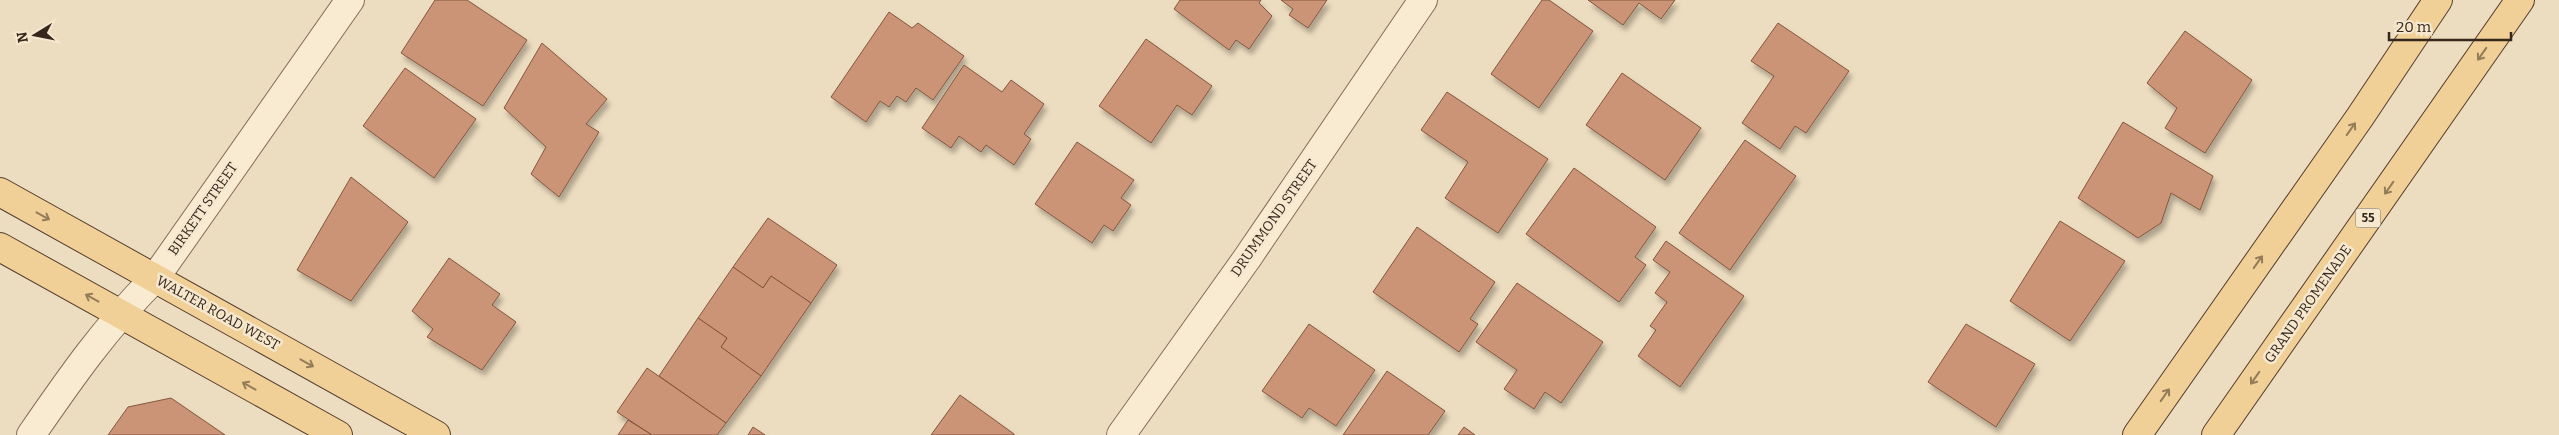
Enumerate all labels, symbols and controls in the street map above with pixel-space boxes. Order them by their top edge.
north arrow [10,10,60,60]
scale bar [2389,10,2512,42]
text: 20 m [2396,18,2432,36]
text: N [13,30,32,44]
one-way arrow [2477,47,2487,61]
one-way arrow [2346,122,2356,136]
street label: DRUMMOND STREET [1227,156,1321,280]
street label: BIRKETT STREET [165,159,241,259]
one-way arrow [2384,180,2394,194]
road number: 55 [2356,208,2380,228]
one-way arrow [35,211,49,221]
street label: GRAND PROMENADE [2261,242,2355,366]
one-way arrow [2253,255,2263,269]
street label: WALTER ROAD WEST [153,272,283,354]
one-way arrow [85,293,100,302]
one-way arrow [299,359,313,369]
one-way arrow [2250,371,2260,385]
one-way arrow [242,380,257,390]
one-way arrow [2160,388,2170,402]

